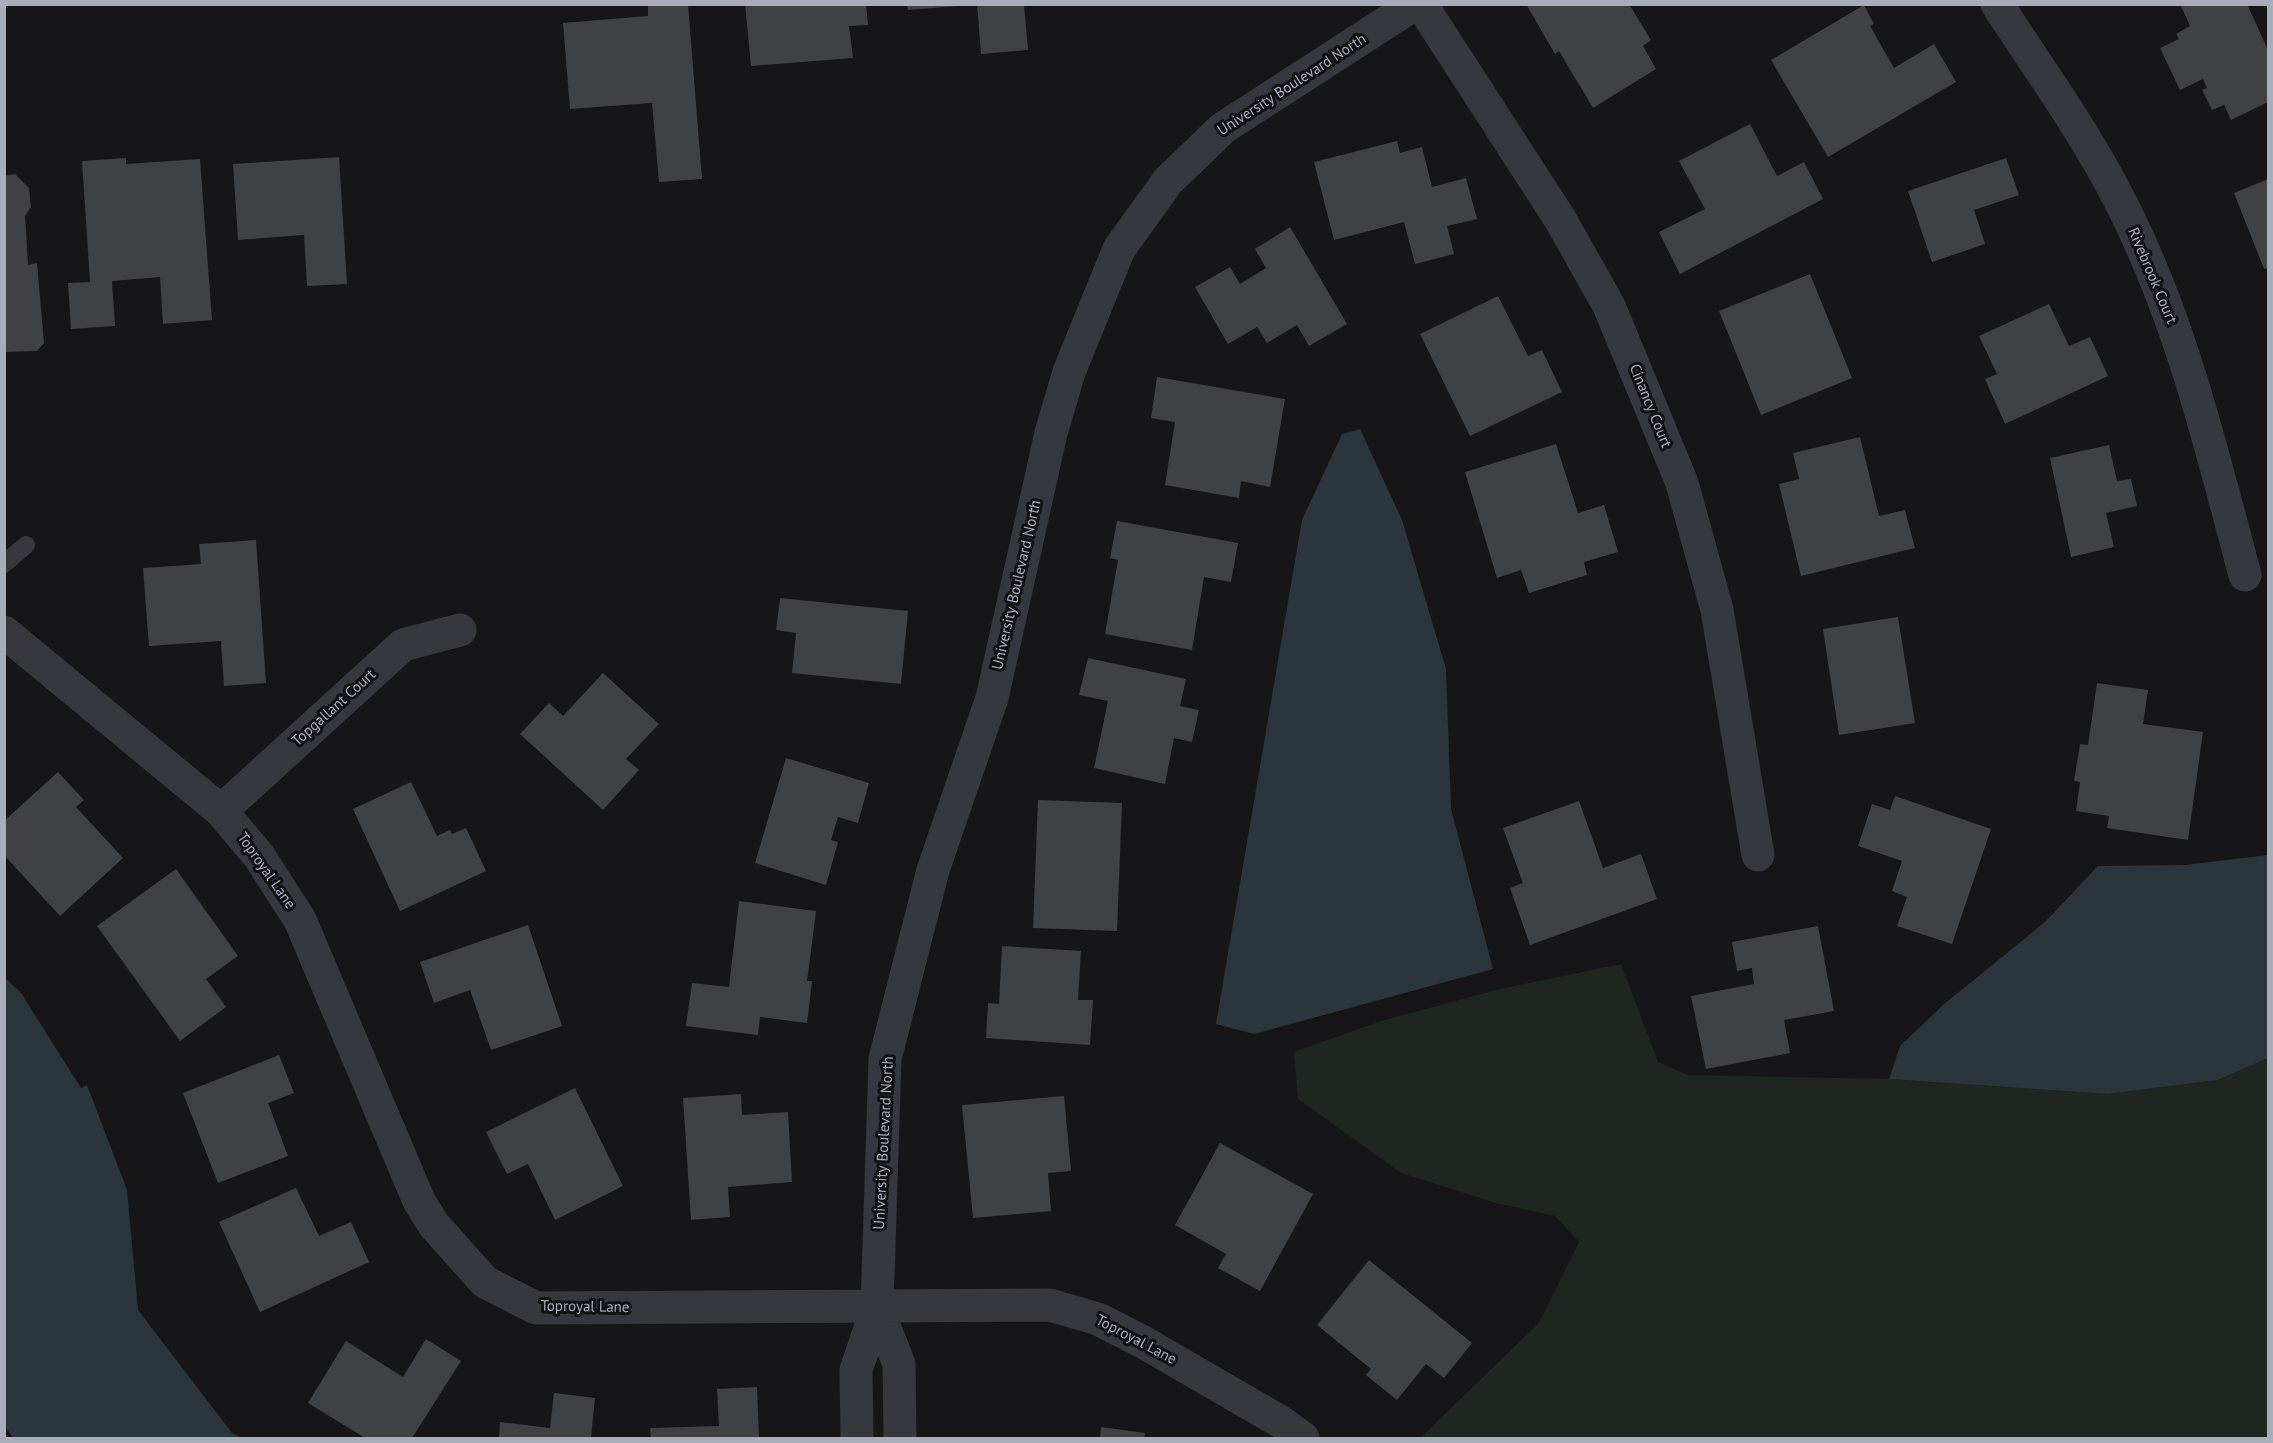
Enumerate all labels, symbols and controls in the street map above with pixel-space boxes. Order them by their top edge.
street label: University Boulevard North [1214,30,1370,140]
street label: Rivebrook Court [2124,225,2180,327]
street label: Cinancy Court [1625,361,1675,451]
street label: University Boulevard North [989,498,1045,672]
street label: Topgallant Court [288,666,380,750]
street label: Toproyal Lane [233,829,299,913]
street label: University Boulevard North [870,1056,898,1230]
street label: Toproyal Lane [540,1297,630,1317]
street label: Toproyal Lane [1092,1311,1180,1369]

